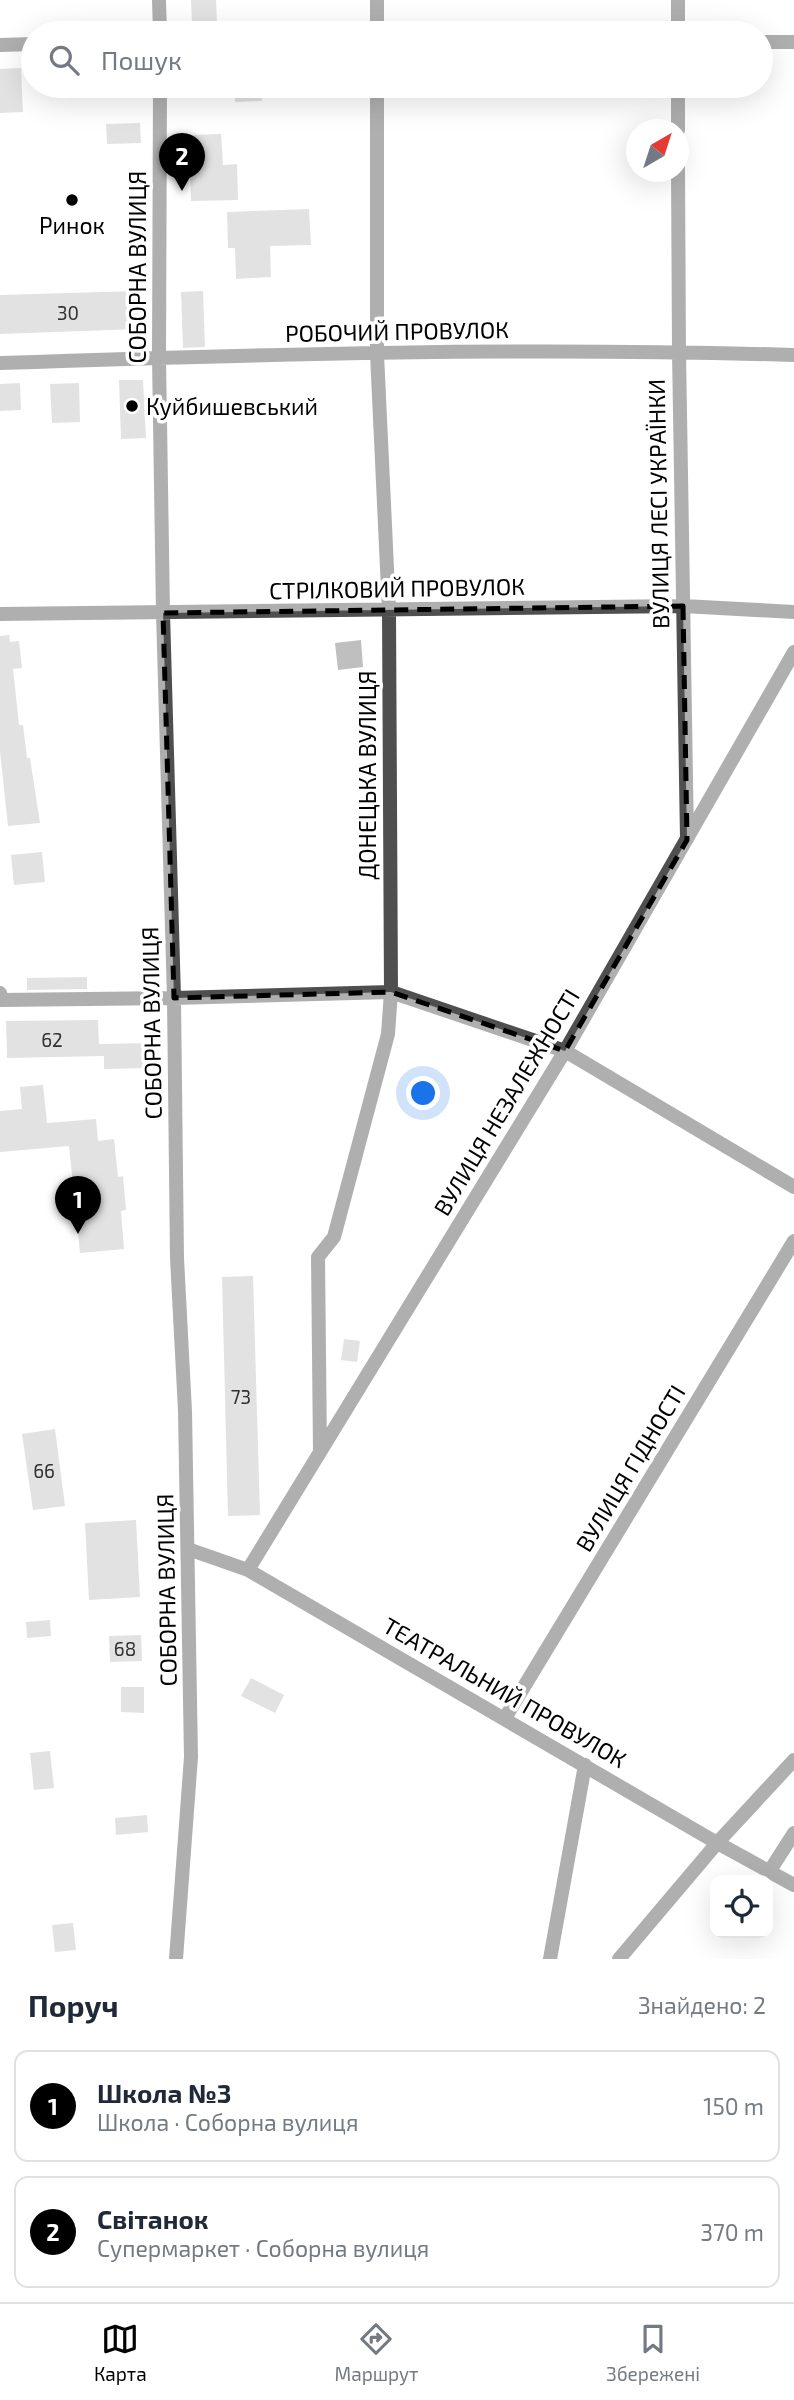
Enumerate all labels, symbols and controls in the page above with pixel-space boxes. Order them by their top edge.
search box [21,21,773,98]
icon: search [45,41,83,79]
text: Пошук [101,44,182,75]
north arrow [626,119,689,182]
pin: 2 [159,133,205,191]
street label: СОБОРНА ВУЛИЦЯ [123,171,151,363]
marker: Ринок [64,192,80,208]
place label: Ринок [39,211,105,239]
house number: 30 [57,301,79,324]
street label: РОБОЧИЙ ПРОВУЛОК [285,315,509,347]
street label: ВУЛИЦЯ ЛЕСІ УКРАЇНКИ [642,379,674,629]
place label: Куйбишевський [146,392,318,421]
marker: Куйбишевський [124,398,140,414]
street label: СТРІЛКОВИЙ ПРОВУЛОК [269,572,525,604]
street label: ДОНЕЦЬКА ВУЛИЦЯ [353,670,381,880]
street label: СОБОРНА ВУЛИЦЯ [135,926,167,1120]
street label: ВУЛИЦЯ НЕЗАЛЕЖНОСТІ [427,984,585,1220]
house number: 62 [41,1028,63,1051]
your location [406,1076,440,1110]
pin: 1 [55,1176,101,1234]
street label: ВУЛИЦЯ ГІДНОСТІ [569,1380,691,1556]
house number: 73 [231,1385,251,1408]
house number: 66 [33,1459,55,1482]
street label: СОБОРНА ВУЛИЦЯ [150,1493,182,1687]
street label: ТЕАТРАЛЬНИЙ ПРОВУЛОК [378,1611,632,1773]
house number: 68 [114,1637,136,1660]
map controls [710,1875,773,1938]
button: locate [710,1875,773,1938]
text: Поруч [28,1987,118,2023]
text: Знайдено: 2 [638,1991,766,2019]
text: Школа №3 [97,2077,232,2108]
text: 1 [48,2092,58,2120]
text: 150 m [703,2092,764,2120]
text: Школа · Соборна вулиця [97,2108,359,2136]
text: Світанок [97,2203,209,2234]
text: 2 [46,2218,60,2246]
text: 370 m [700,2218,764,2246]
text: Супермаркет · Соборна вулиця [97,2234,429,2262]
tab: Карта [94,2320,147,2385]
tab: Маршрут [334,2320,418,2385]
tab: Збережені [606,2320,700,2385]

